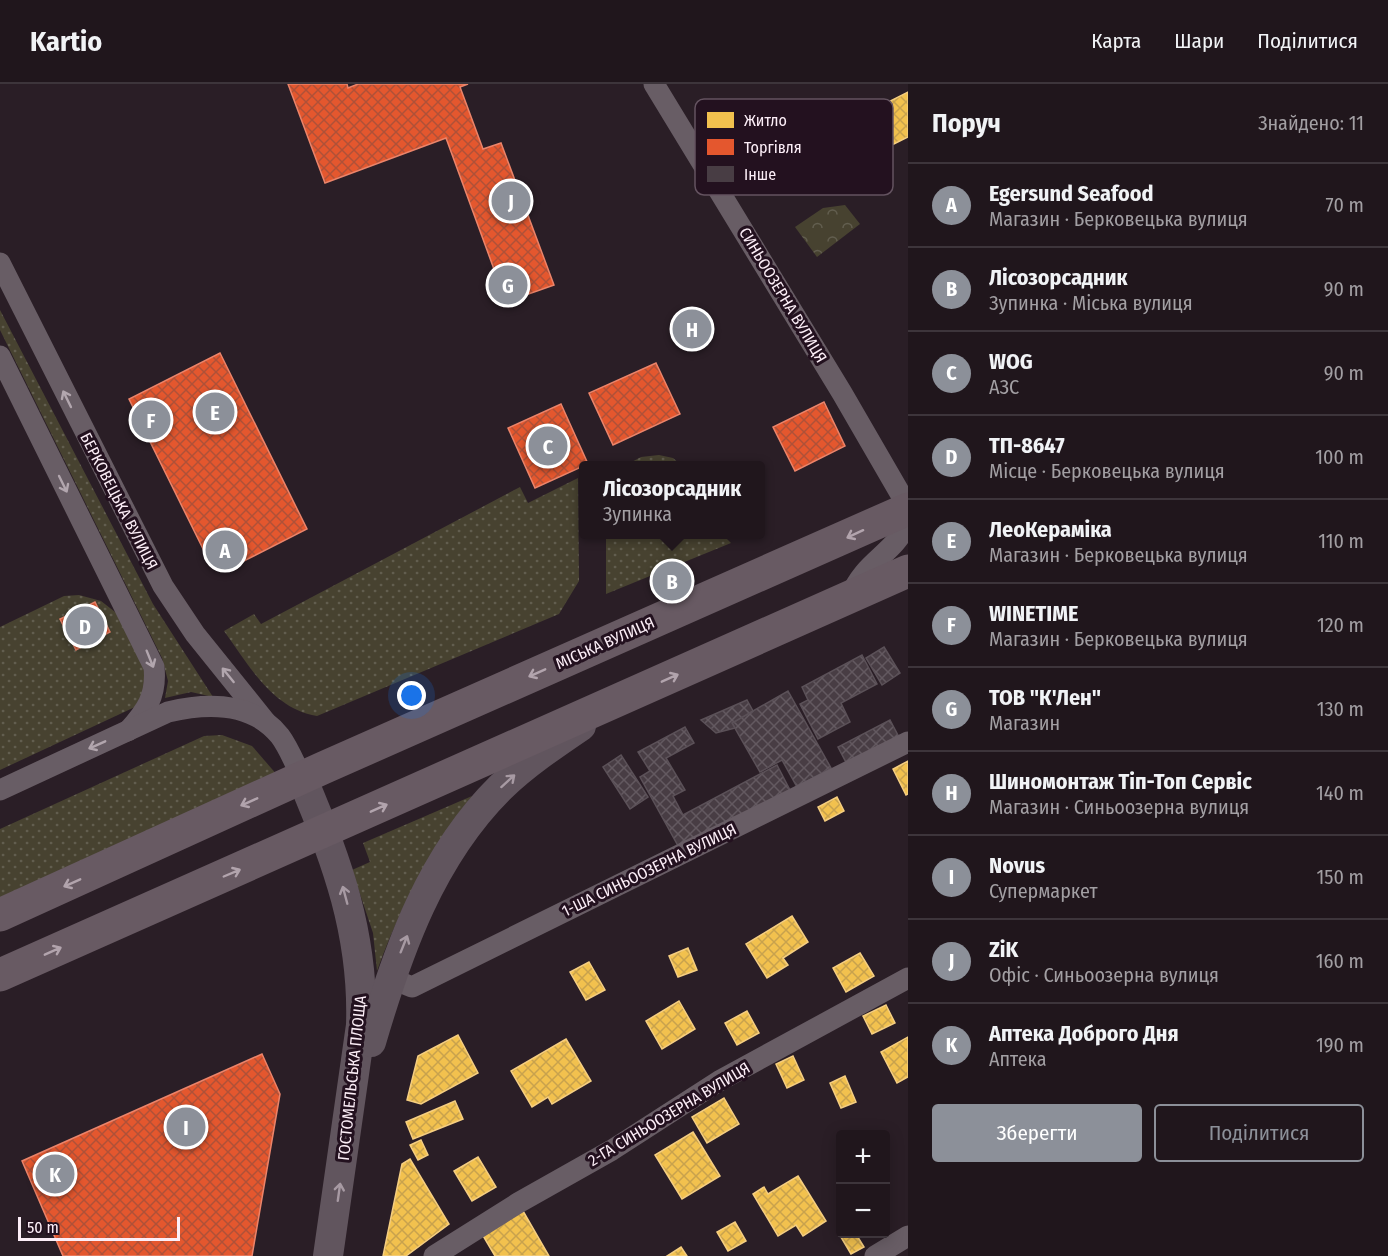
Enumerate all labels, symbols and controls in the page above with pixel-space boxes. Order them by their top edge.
text: Kartio [30,25,102,58]
text: Карта [1091,28,1141,54]
text: Шари [1174,28,1224,54]
text: Поділитися [1257,28,1358,54]
legend [695,99,893,195]
text: Поруч [932,108,1001,139]
text: Житло [744,111,787,130]
text: Знайдено: 11 [1258,111,1364,135]
text: Торгівля [744,138,802,157]
text: Інше [744,165,776,184]
pin: J [492,178,530,224]
text: Egersund Seafood [989,180,1153,207]
text: A [946,193,957,217]
text: 70 m [1326,193,1364,217]
text: Магазин · Берковецька вулиця [989,207,1248,231]
street label: СИНЬООЗЕРНА ВУЛИЦЯ [735,224,831,366]
pin: G [488,262,528,308]
text: Лісозорсадник [989,264,1127,291]
text: B [946,277,957,301]
text: 90 m [1324,277,1364,301]
text: Зупинка · Міська вулиця [989,291,1193,315]
pin: H [672,306,712,352]
text: WOG [989,348,1033,375]
text: C [946,361,957,385]
text: 90 m [1324,361,1364,385]
text: АЗС [989,375,1019,399]
one-way arrow [61,390,72,408]
pin: E [196,390,234,434]
pin: F [132,398,170,442]
pin: C [528,424,568,469]
street label: БЕРКОВЕЦЬКА ВУЛИЦЯ [76,429,162,573]
text: ТП-8647 [989,432,1065,459]
text: D [946,445,957,469]
text: 100 m [1315,445,1364,469]
text: Місце · Берковецька вулиця [989,459,1225,483]
popup [579,461,765,539]
one-way arrow [58,475,70,493]
text: Лісозорсадник [603,475,741,502]
text: Зупинка [603,502,672,526]
text: ЛеоКераміка [989,516,1112,543]
pin: A [206,528,244,572]
one-way arrow [846,529,864,540]
text: E [947,529,956,553]
text: 110 m [1318,529,1364,553]
text: Магазин · Берковецька вулиця [989,543,1248,567]
pin: B [652,558,692,604]
text: WINETIME [989,600,1078,627]
pin: D [66,604,104,648]
street label: МІСЬКА ВУЛИЦЯ [553,613,657,673]
text: F [947,613,956,637]
text: 120 m [1317,613,1364,637]
text: Магазин · Берковецька вулиця [989,627,1248,651]
one-way arrow [145,649,156,667]
one-way arrow [222,667,235,683]
one-way arrow [528,669,546,680]
one-way arrow [661,671,679,683]
your location [397,681,426,710]
text: ТОВ "К'Лен" [989,684,1101,711]
text: G [946,697,957,721]
text: 130 m [1317,697,1364,721]
text: Магазин [989,711,1060,735]
one-way arrow [89,740,107,752]
text: Шиномонтаж Тіп-Топ Сервіс [989,768,1252,795]
one-way arrow [500,774,515,788]
text: H [945,781,958,805]
text: 140 m [1316,781,1364,805]
text: Магазин · Синьоозерна вулиця [989,795,1249,819]
one-way arrow [241,796,259,808]
one-way arrow [369,802,387,814]
street label: 1-ША СИНЬООЗЕРНА ВУЛИЦЯ [559,819,739,921]
text: Novus [989,852,1045,879]
text: I [949,865,954,889]
text: 150 m [1317,865,1364,889]
one-way arrow [222,867,241,878]
one-way arrow [63,877,81,889]
text: Супермаркет [989,879,1098,903]
one-way arrow [339,885,351,904]
one-way arrow [399,935,410,954]
text: ZiK [989,936,1018,963]
one-way arrow [44,945,62,957]
text: J [949,949,954,973]
text: 160 m [1316,949,1364,973]
text: Офіс · Синьоозерна вулиця [989,963,1219,987]
street label: ГОСТОМЕЛЬСЬКА ПЛОЩА [334,994,370,1161]
text: Аптека Доброго Дня [989,1020,1179,1047]
text: K [946,1033,957,1057]
text: 190 m [1316,1033,1364,1057]
text: Аптека [989,1047,1047,1071]
street label: 2-ГА СИНЬООЗЕРНА ВУЛИЦЯ [585,1058,753,1170]
pin: I [166,1104,206,1150]
button: Зберегти [932,1104,1142,1162]
button: Поділитися [1154,1104,1364,1162]
map controls [836,1130,890,1238]
button: + [836,1130,890,1184]
pin: K [36,1152,74,1196]
one-way arrow [333,1182,344,1202]
button: − [836,1184,890,1238]
scale bar [18,1214,180,1242]
text: 50 m [27,1218,59,1237]

